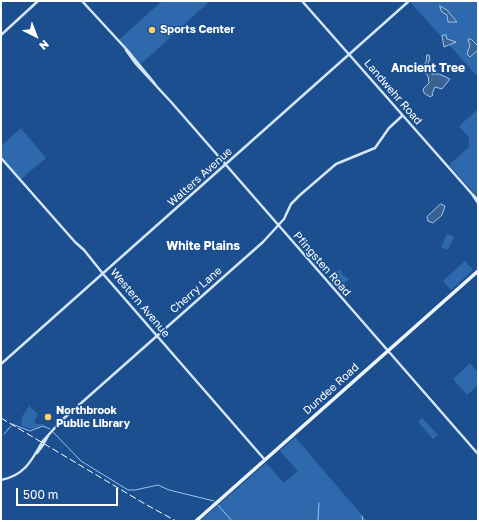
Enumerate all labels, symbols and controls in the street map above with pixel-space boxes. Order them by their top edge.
north arrow [16,16,56,56]
place label: Sports Center [160,23,235,37]
marker: Sports Center [147,25,157,35]
text: N [37,38,52,53]
street label: Landwehr Road [361,57,425,127]
district label: Ancient Tree [391,61,465,75]
street label: Walters Avenue [165,145,235,209]
street label: Pfingsten Road [290,229,354,299]
district label: White Plains [166,239,240,253]
street label: Cherry Lane [167,264,225,316]
street label: Western Avenue [107,266,173,340]
street label: Dundee Road [300,361,362,417]
place label: Northbrook Public Library [56,404,130,430]
marker: Northbrook Public Library [43,412,53,422]
scale bar [18,480,120,506]
text: 500 m [23,487,58,502]

